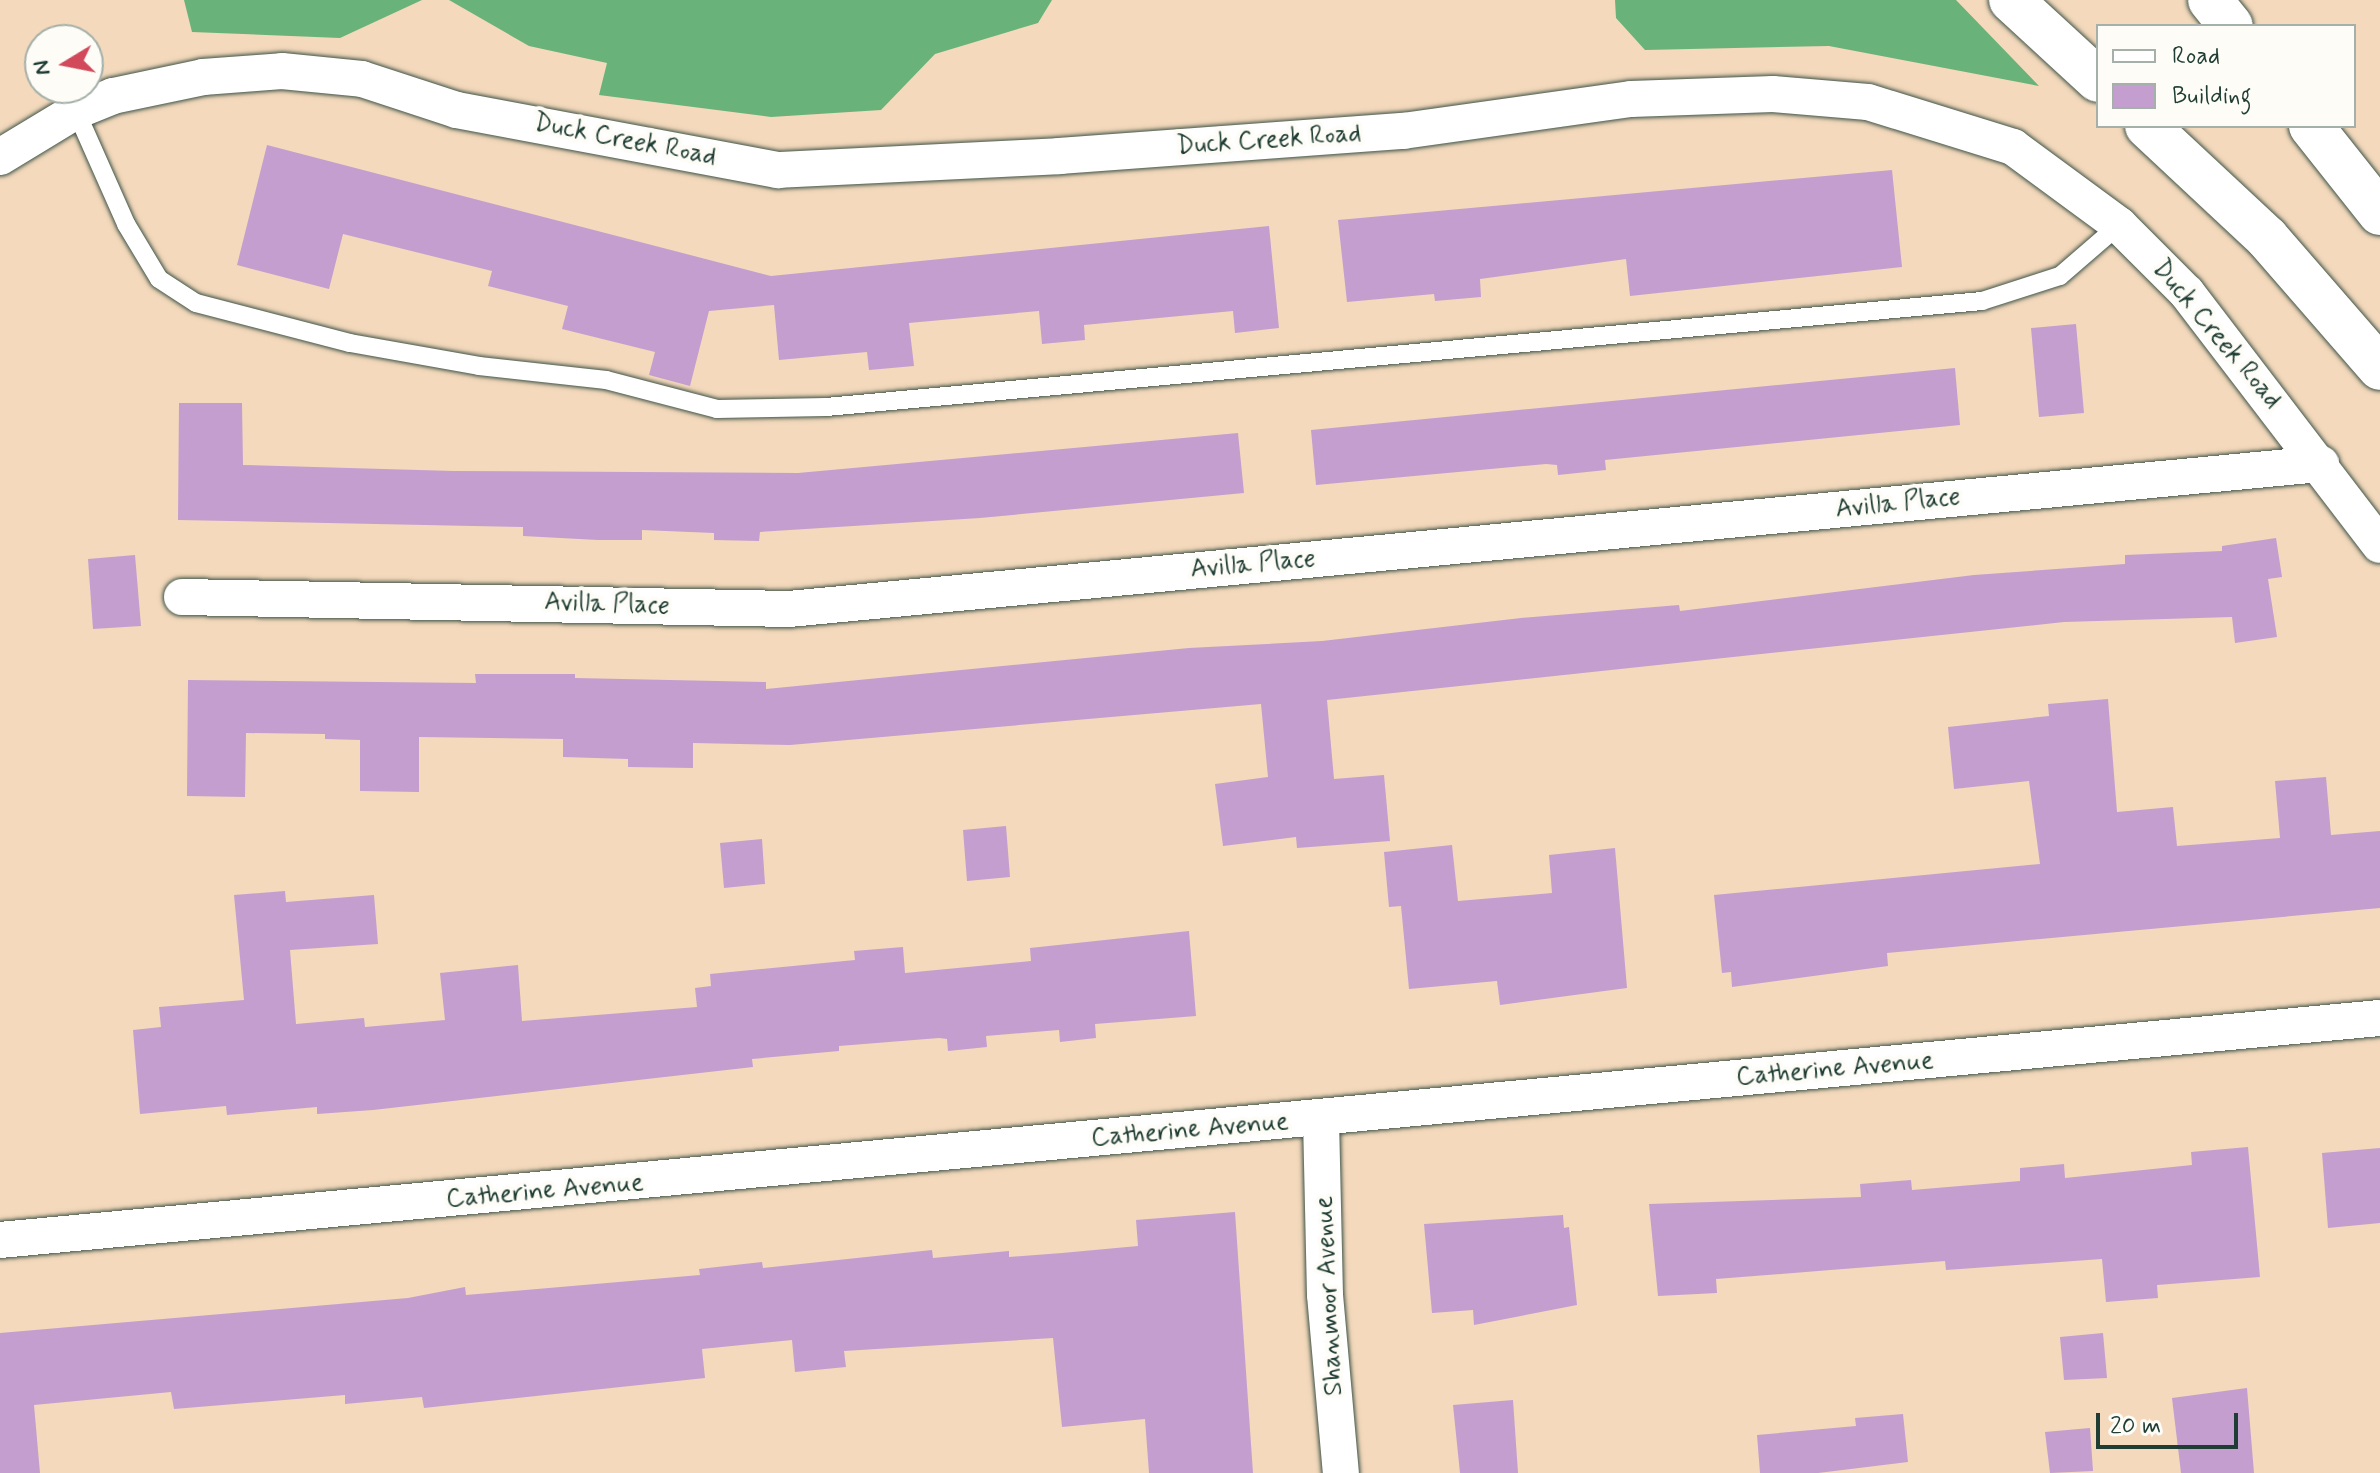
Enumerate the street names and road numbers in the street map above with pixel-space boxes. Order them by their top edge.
street label: Duck Creek Road [531,108,719,174]
street label: Duck Creek Road [1175,119,1363,163]
street label: Duck Creek Road [2144,254,2288,416]
street label: Avilla Place [1834,482,1962,526]
street label: Avilla Place [1189,544,1317,586]
street label: Avilla Place [544,587,670,623]
street label: Catherine Avenue [1735,1046,1935,1094]
street label: Catherine Avenue [1090,1107,1290,1155]
street label: Catherine Avenue [445,1168,645,1216]
street label: Shanmoor Avenue [1309,1195,1351,1397]

